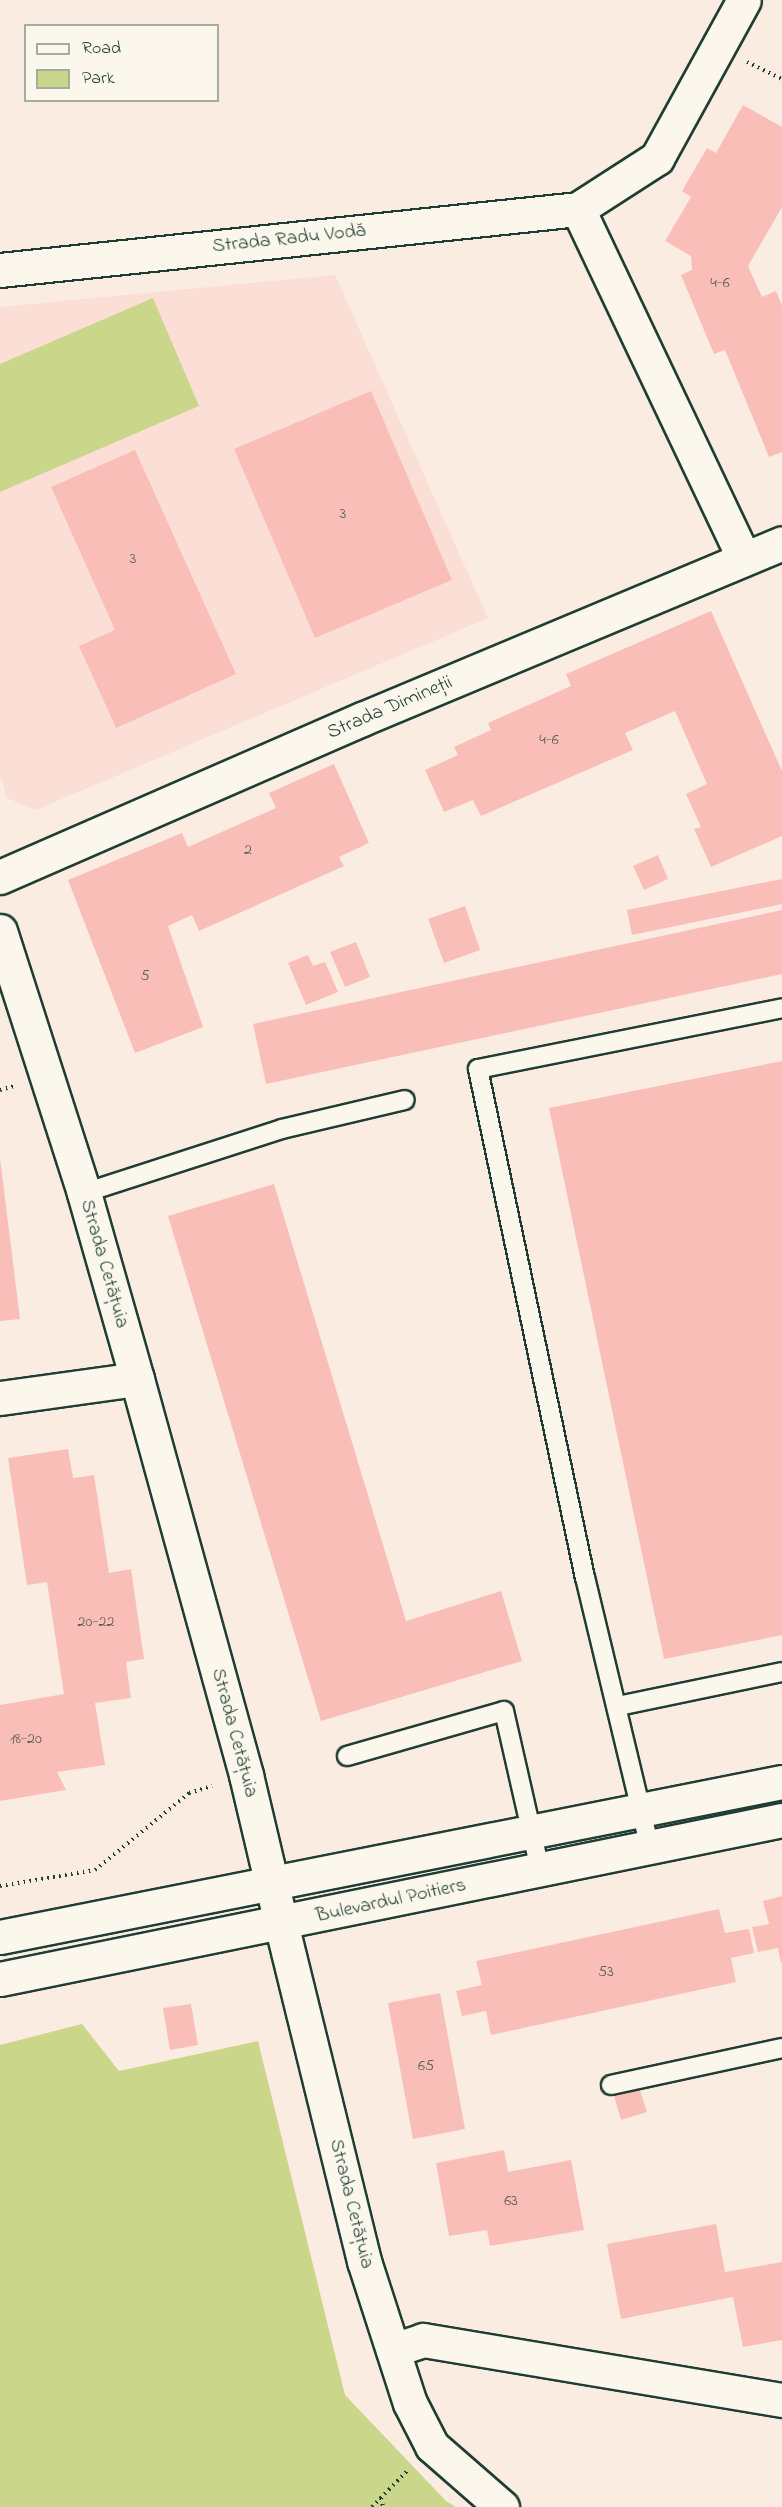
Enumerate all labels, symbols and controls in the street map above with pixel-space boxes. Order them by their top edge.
legend [24,24,219,102]
text: Road [82,36,121,62]
text: Park [82,66,115,92]
street label: Strada Radu Vodă [211,219,367,259]
house number: 4-6 [710,273,730,293]
house number: 3 [340,504,346,524]
house number: 3 [130,549,136,569]
street label: Strada Dimineții [324,671,456,745]
house number: 4-6 [539,730,559,750]
house number: 2 [244,840,252,860]
house number: 5 [140,966,150,986]
street label: Strada Cetățuia [74,1197,134,1331]
house number: 20-22 [78,1612,114,1632]
street label: Strada Cetățuia [205,1666,263,1800]
house number: 18-20 [10,1729,42,1749]
street label: Bulevardul Poitiers [314,1873,468,1929]
house number: 53 [598,1962,614,1982]
house number: 65 [418,2056,434,2076]
street label: Strada Cetățuia [323,2137,379,2271]
house number: 63 [504,2191,518,2211]

